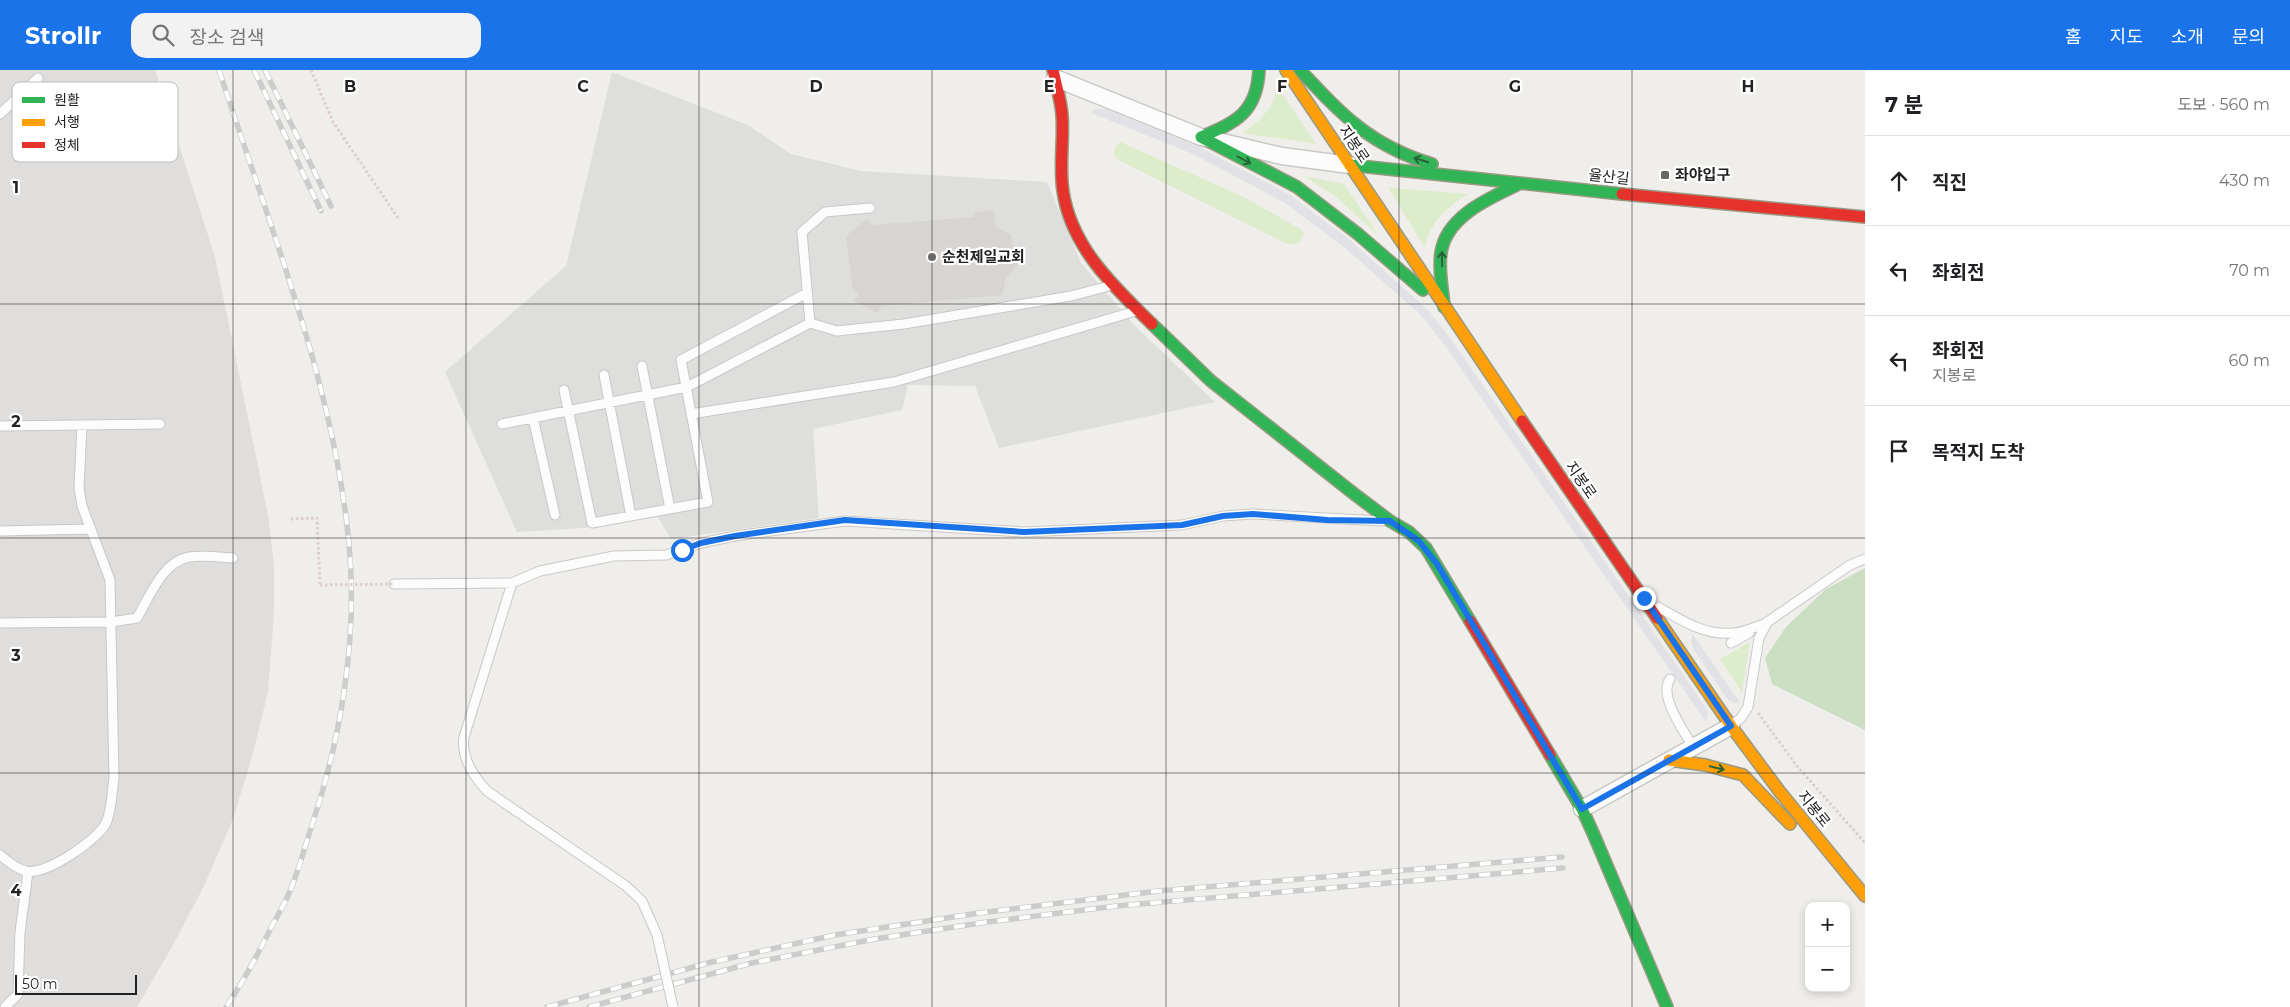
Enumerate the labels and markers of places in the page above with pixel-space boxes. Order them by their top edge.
place label: 좌야입구 [1675,165,1730,184]
marker: 좌야입구 [1659,169,1671,181]
place label: 순천제일교회 [942,247,1025,266]
marker: 순천제일교회 [926,251,938,263]

